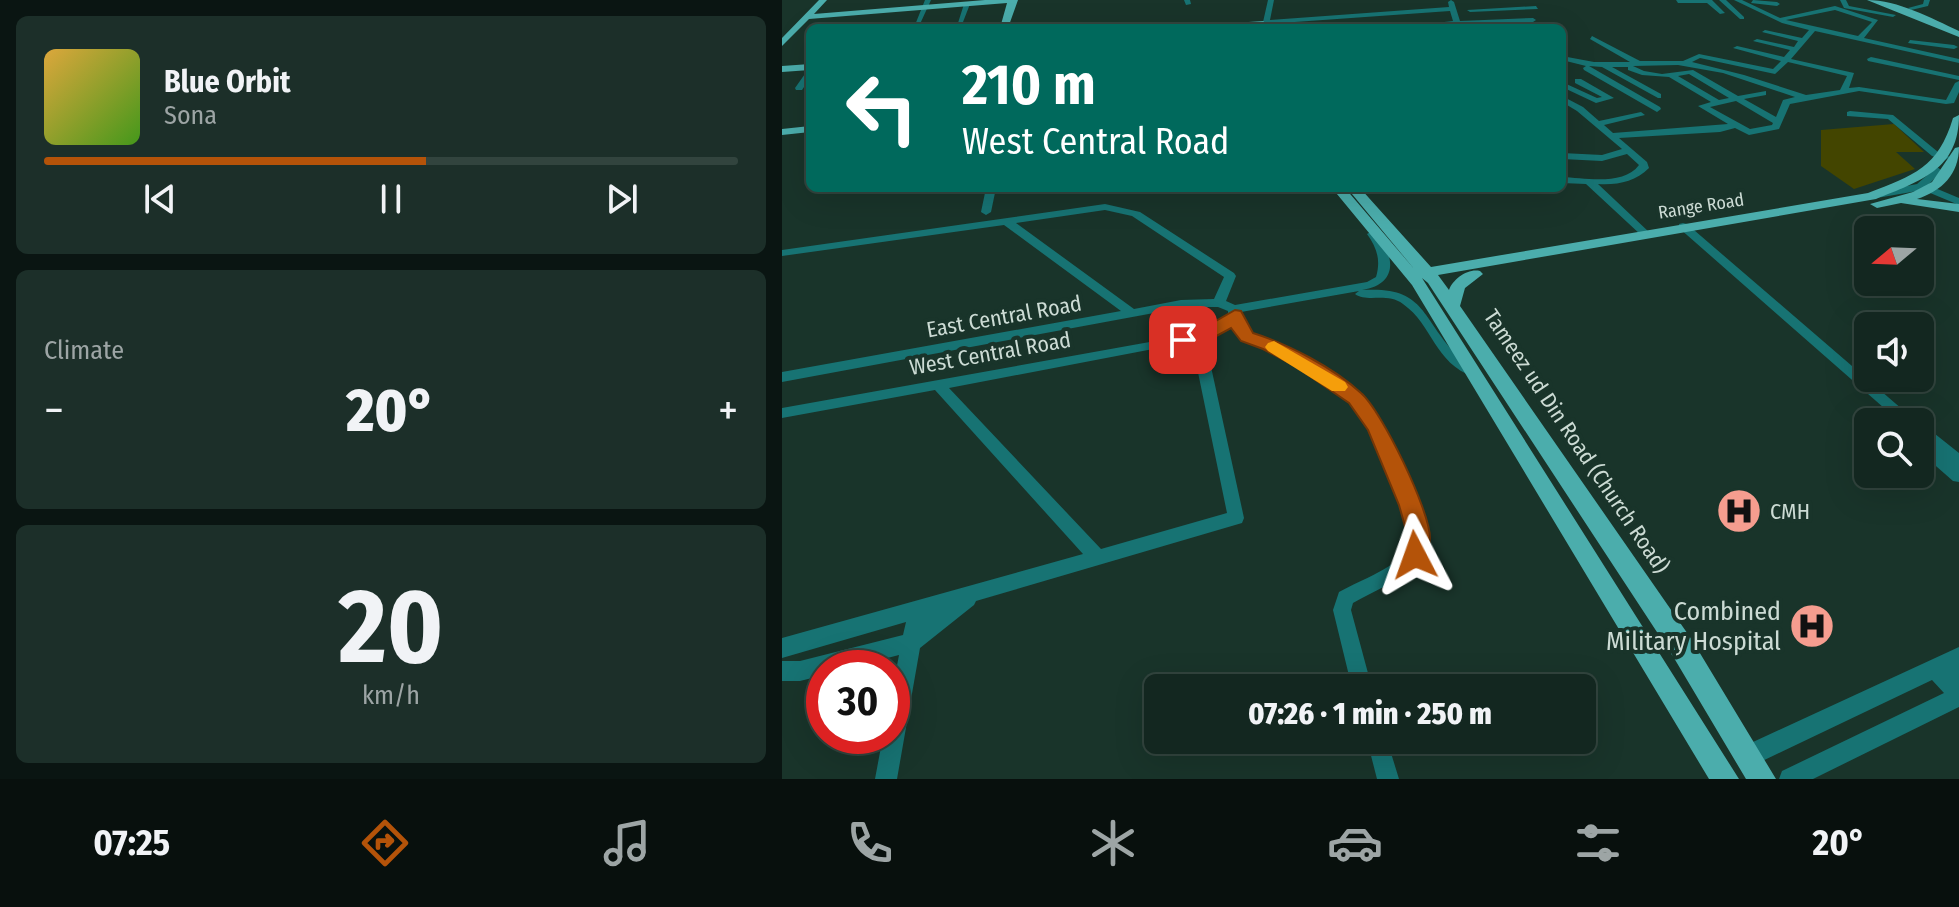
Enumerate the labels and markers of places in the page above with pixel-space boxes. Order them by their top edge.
pin [1149,306,1217,374]
hospital icon: CMH [1715,487,1763,535]
place label: CMH [1770,498,1810,525]
place label: Combined Military Hospital [1606,596,1781,657]
hospital icon: Combined Military Hospital [1788,602,1836,650]

